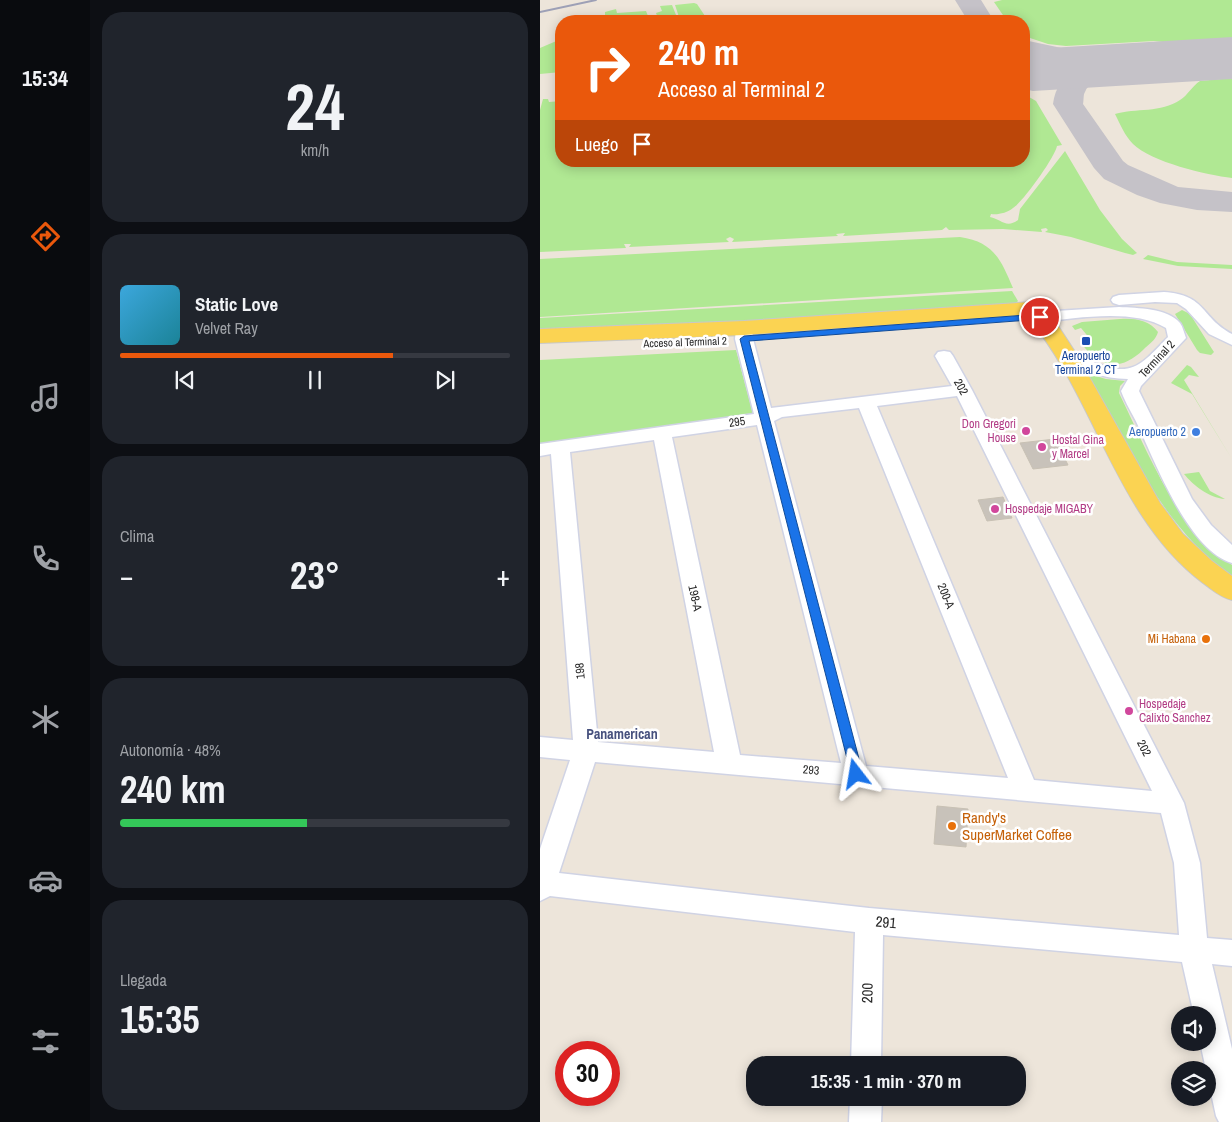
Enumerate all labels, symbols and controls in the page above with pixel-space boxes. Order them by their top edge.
text: 240 m [658,29,739,76]
icon: right [575,35,640,100]
text: 15:34 [22,63,68,93]
text: 24 [285,63,345,150]
text: Acceso al Terminal 2 [658,74,825,104]
icon: arrive [628,130,656,158]
text: Luego [575,131,618,157]
text: km/h [301,139,329,161]
icon: directions [28,219,63,254]
text: Static Love [195,291,278,317]
pin [1019,296,1061,338]
icon: arrive [1026,303,1054,331]
text: Velvet Ray [195,317,258,339]
street label: Acceso al Terminal 2 [642,334,727,350]
marker: Aeropuerto Terminal 2 CT [1080,335,1092,347]
street label: Terminal 2 [1135,337,1179,381]
place label: Aeropuerto Terminal 2 CT [1055,348,1117,378]
icon: previous [171,366,199,394]
icon: pause [301,366,329,394]
icon: next [431,366,459,394]
street label: 202 [950,376,972,398]
icon: music [28,380,63,415]
street label: 295 [728,413,747,431]
place label: Don Gregori House [962,416,1016,446]
place label: Aeropuerto 2 [1128,424,1186,440]
marker: Don Gregori House [1020,425,1032,437]
marker: Aeropuerto 2 [1190,426,1202,438]
place label: Hostal Gina y Marcel [1052,432,1104,462]
marker: Hostal Gina y Marcel [1036,441,1048,453]
place label: Hospedaje MIGABY [1005,501,1093,517]
marker: Hospedaje MIGABY [989,503,1001,515]
text: Clima [120,525,154,547]
icon: phone [28,541,63,576]
text: 23° [290,550,340,601]
text: − [120,557,133,595]
text: + [497,557,510,595]
street label: 200-A [934,581,958,612]
street label: 198-A [684,583,706,613]
place label: Mi Habana [1148,631,1197,647]
marker: Mi Habana [1200,633,1212,645]
street label: 198 [571,662,589,680]
place label: Hospedaje Calixto Sanchez [1139,696,1211,726]
icon: climate [28,702,63,737]
marker: Hospedaje Calixto Sanchez [1123,705,1135,717]
district label: Panamerican [586,725,658,743]
street label: 202 [1133,737,1155,759]
text: Autonomía · 48% [120,739,221,761]
position arrow [829,747,881,799]
street label: 293 [802,761,820,779]
text: 240 km [120,764,226,815]
place label: Randy's SuperMarket Coffee [962,807,1072,845]
marker: Randy's SuperMarket Coffee [946,820,958,832]
icon: car [28,863,63,898]
street label: 291 [875,911,897,933]
text: Llegada [120,969,167,991]
street label: 200 [856,982,878,1003]
text: 15:35 [120,994,200,1045]
map controls [1171,1006,1216,1106]
button: sound [1171,1006,1216,1051]
icon: filters [28,1024,63,1059]
speed limit sign: 30 [555,1041,620,1106]
button: layers [1171,1061,1216,1106]
text: 15:35 · 1 min · 370 m [811,1068,961,1094]

